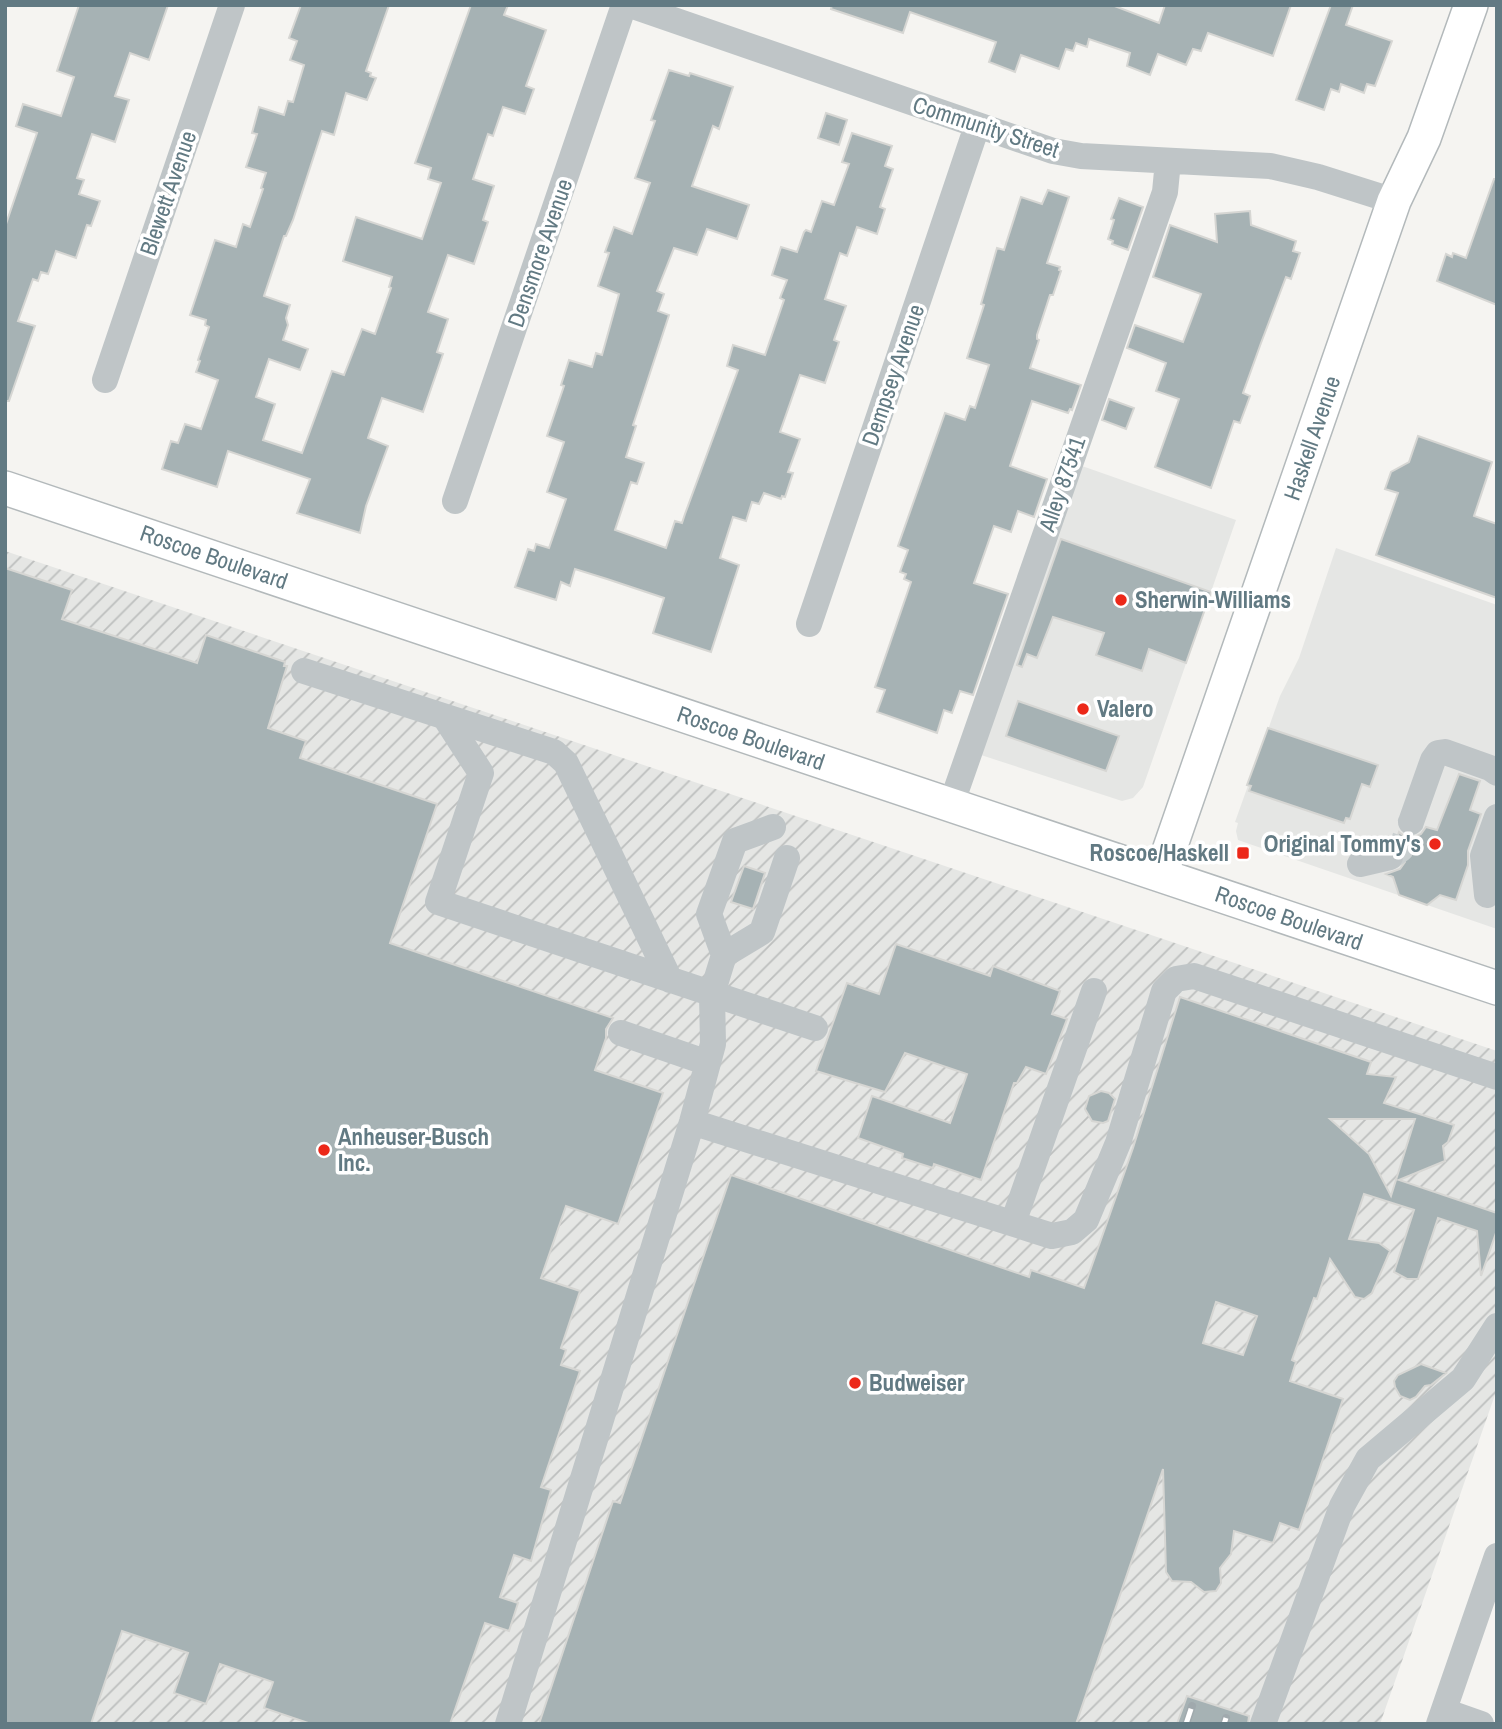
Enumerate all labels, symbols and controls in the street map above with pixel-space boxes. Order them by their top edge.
street label: Community Street [909,88,1063,165]
street label: Blewett Avenue [132,126,203,259]
street label: Densmore Avenue [500,175,579,331]
street label: Dempsey Avenue [854,300,931,450]
street label: Haskell Avenue [1276,371,1347,504]
street label: Alley 87541 [1031,432,1092,536]
street label: Roscoe Boulevard [136,517,292,596]
place label: Sherwin-Williams [1135,584,1291,615]
marker: Sherwin-Williams [1113,592,1129,608]
place label: Valero [1097,693,1154,724]
street label: Roscoe Boulevard [673,698,829,777]
marker: Valero [1075,701,1091,717]
place label: Original Tommy's [1264,828,1421,859]
marker: Original Tommy's [1427,836,1443,852]
place label: Roscoe/Haskell [1090,837,1229,868]
marker: Roscoe/Haskell [1235,845,1251,861]
street label: Roscoe Boulevard [1211,878,1367,957]
place label: Anheuser-Busch Inc. [338,1121,489,1178]
marker: Anheuser-Busch Inc. [316,1142,332,1158]
place label: Budweiser [869,1367,965,1398]
marker: Budweiser [847,1375,863,1391]

